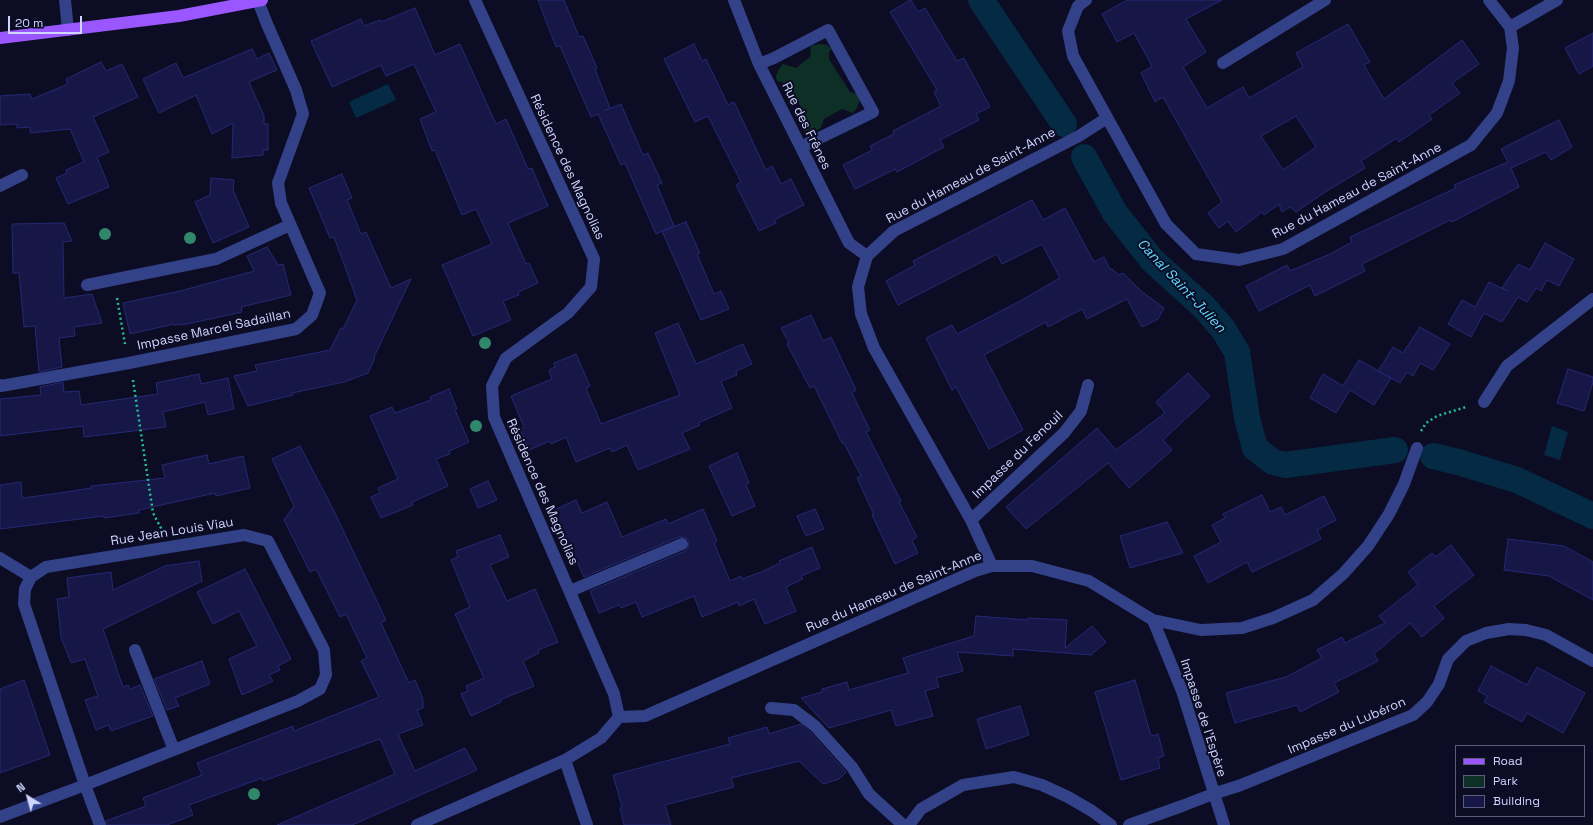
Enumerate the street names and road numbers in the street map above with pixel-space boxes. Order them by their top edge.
street label: Rue des Frênes [778,80,834,172]
street label: Résidence des Magnolias [526,92,608,242]
street label: Rue du Hameau de Saint-Anne [884,125,1058,227]
street label: Rue du Hameau de Saint-Anne [1270,140,1444,242]
street label: Impasse Marcel Sadaillan [136,306,292,354]
street label: Impasse du Fenouil [970,408,1066,502]
street label: Résidence des Magnolias [503,416,581,568]
street label: Rue Jean Louis Viau [110,515,234,549]
street label: Rue du Hameau de Saint-Anne [804,548,984,636]
street label: Impasse de l'Espère [1177,657,1229,779]
street label: Impasse du Lubéron [1286,694,1408,758]

